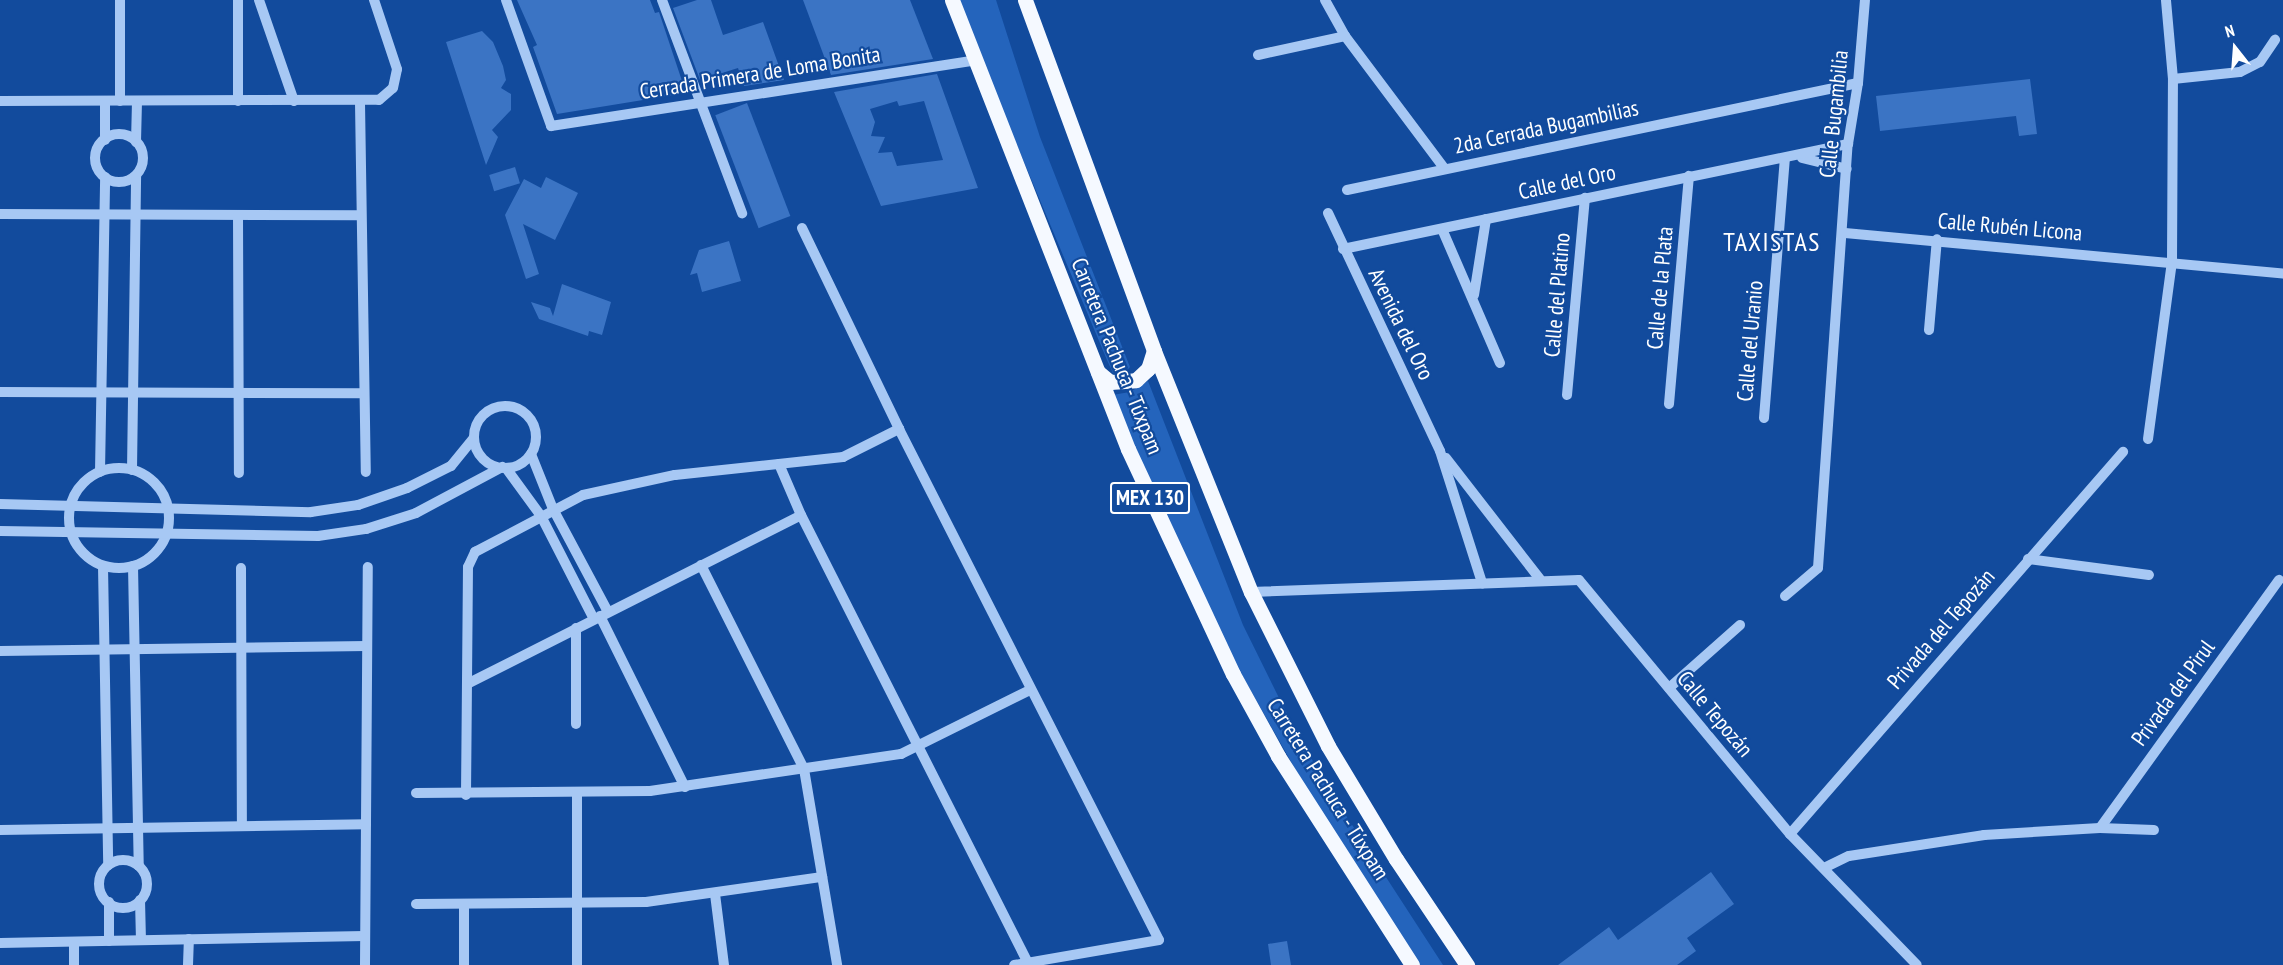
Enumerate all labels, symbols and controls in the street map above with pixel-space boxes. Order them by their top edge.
north arrow [2205,18,2265,78]
text: N [2223,20,2237,42]
street label: Cerrada Primera de Loma Bonita [638,41,882,105]
street label: Calle Bugambilia [1814,49,1854,179]
street label: 2da Cerrada Bugambilias [1451,95,1641,159]
street label: Calle del Oro [1516,159,1618,205]
street label: Calle Rubén Licona [1937,208,2083,246]
street label: Calle de la Plata [1641,226,1679,350]
district label: TAXISTAS [1723,226,1821,258]
street label: Calle del Platino [1538,232,1576,358]
street label: Carretera Pachuca - Túxpam [1065,253,1169,459]
street label: Avenida del Oro [1363,264,1439,384]
street label: Calle del Uranio [1732,279,1768,403]
road number: MEX 130 [1110,480,1190,516]
street label: Privada del Tepozán [1882,563,2000,695]
street label: Privada del Pirul [2126,635,2220,751]
street label: Calle Tepozán [1671,666,1759,762]
street label: Carretera Pachuca - Túxpam [1261,692,1395,886]

